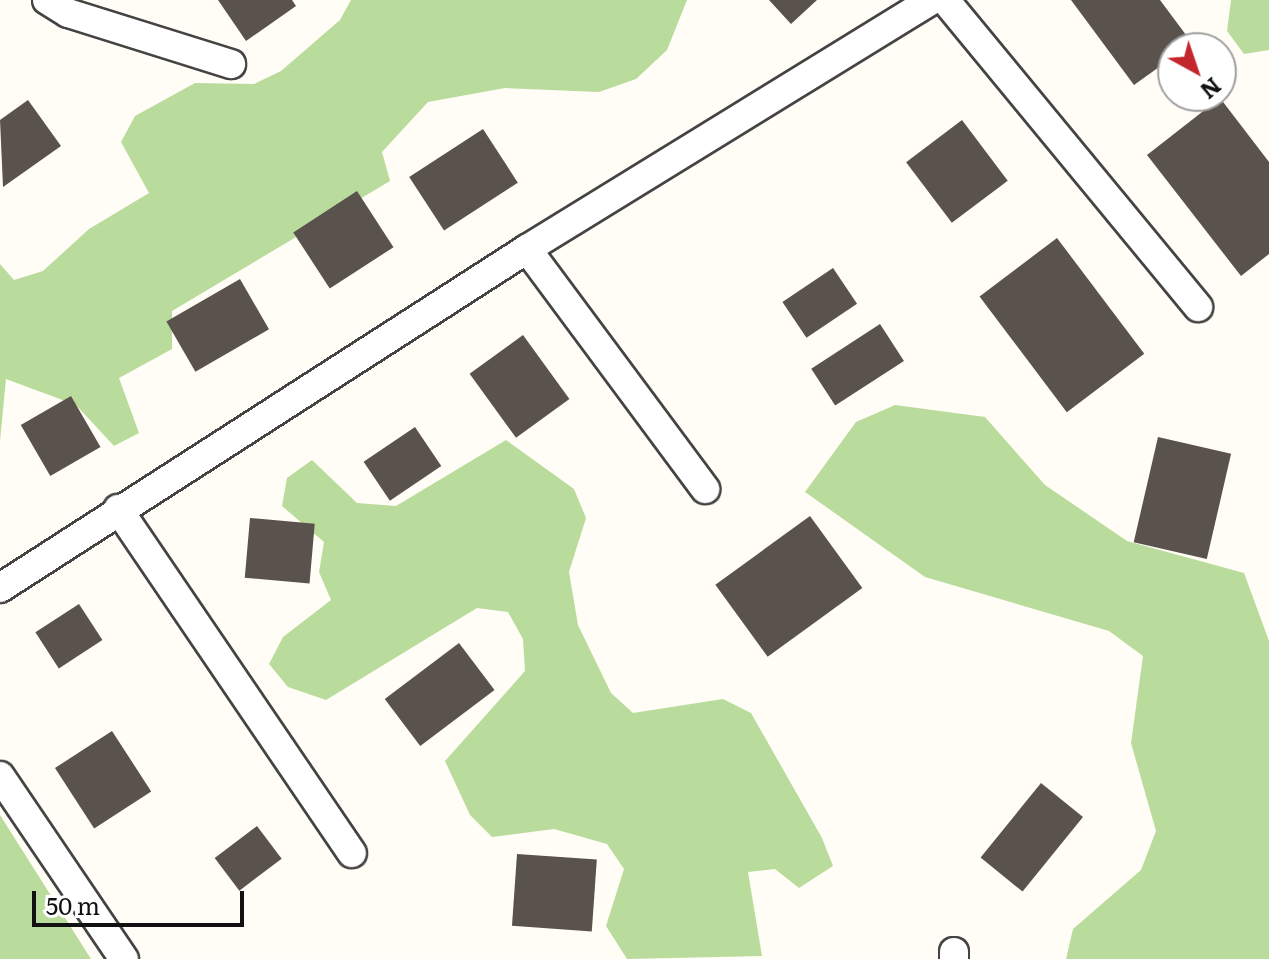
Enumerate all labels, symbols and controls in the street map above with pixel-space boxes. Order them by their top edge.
north arrow [1157,32,1237,112]
text: N [1194,71,1229,108]
scale bar [36,875,248,925]
text: 50 m [46,887,100,922]

